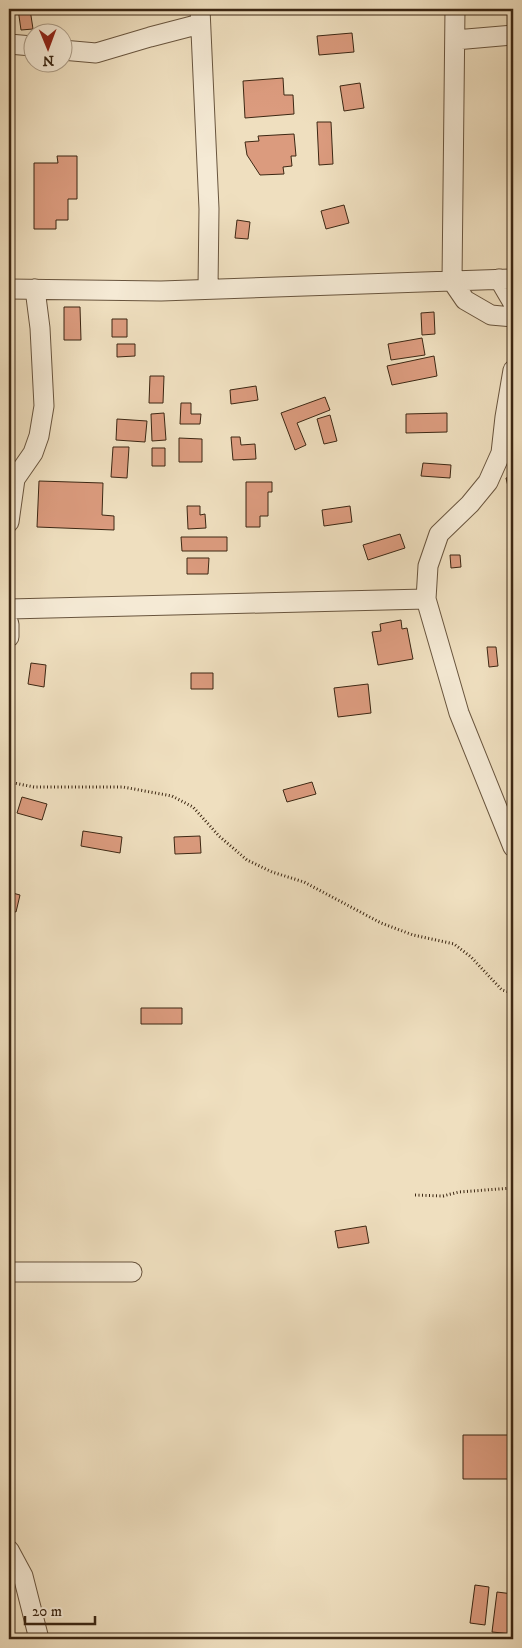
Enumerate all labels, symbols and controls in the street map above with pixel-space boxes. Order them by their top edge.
north arrow [22,22,72,72]
text: N [42,51,54,69]
scale bar [25,1593,95,1625]
text: 20 m [32,1602,62,1621]

